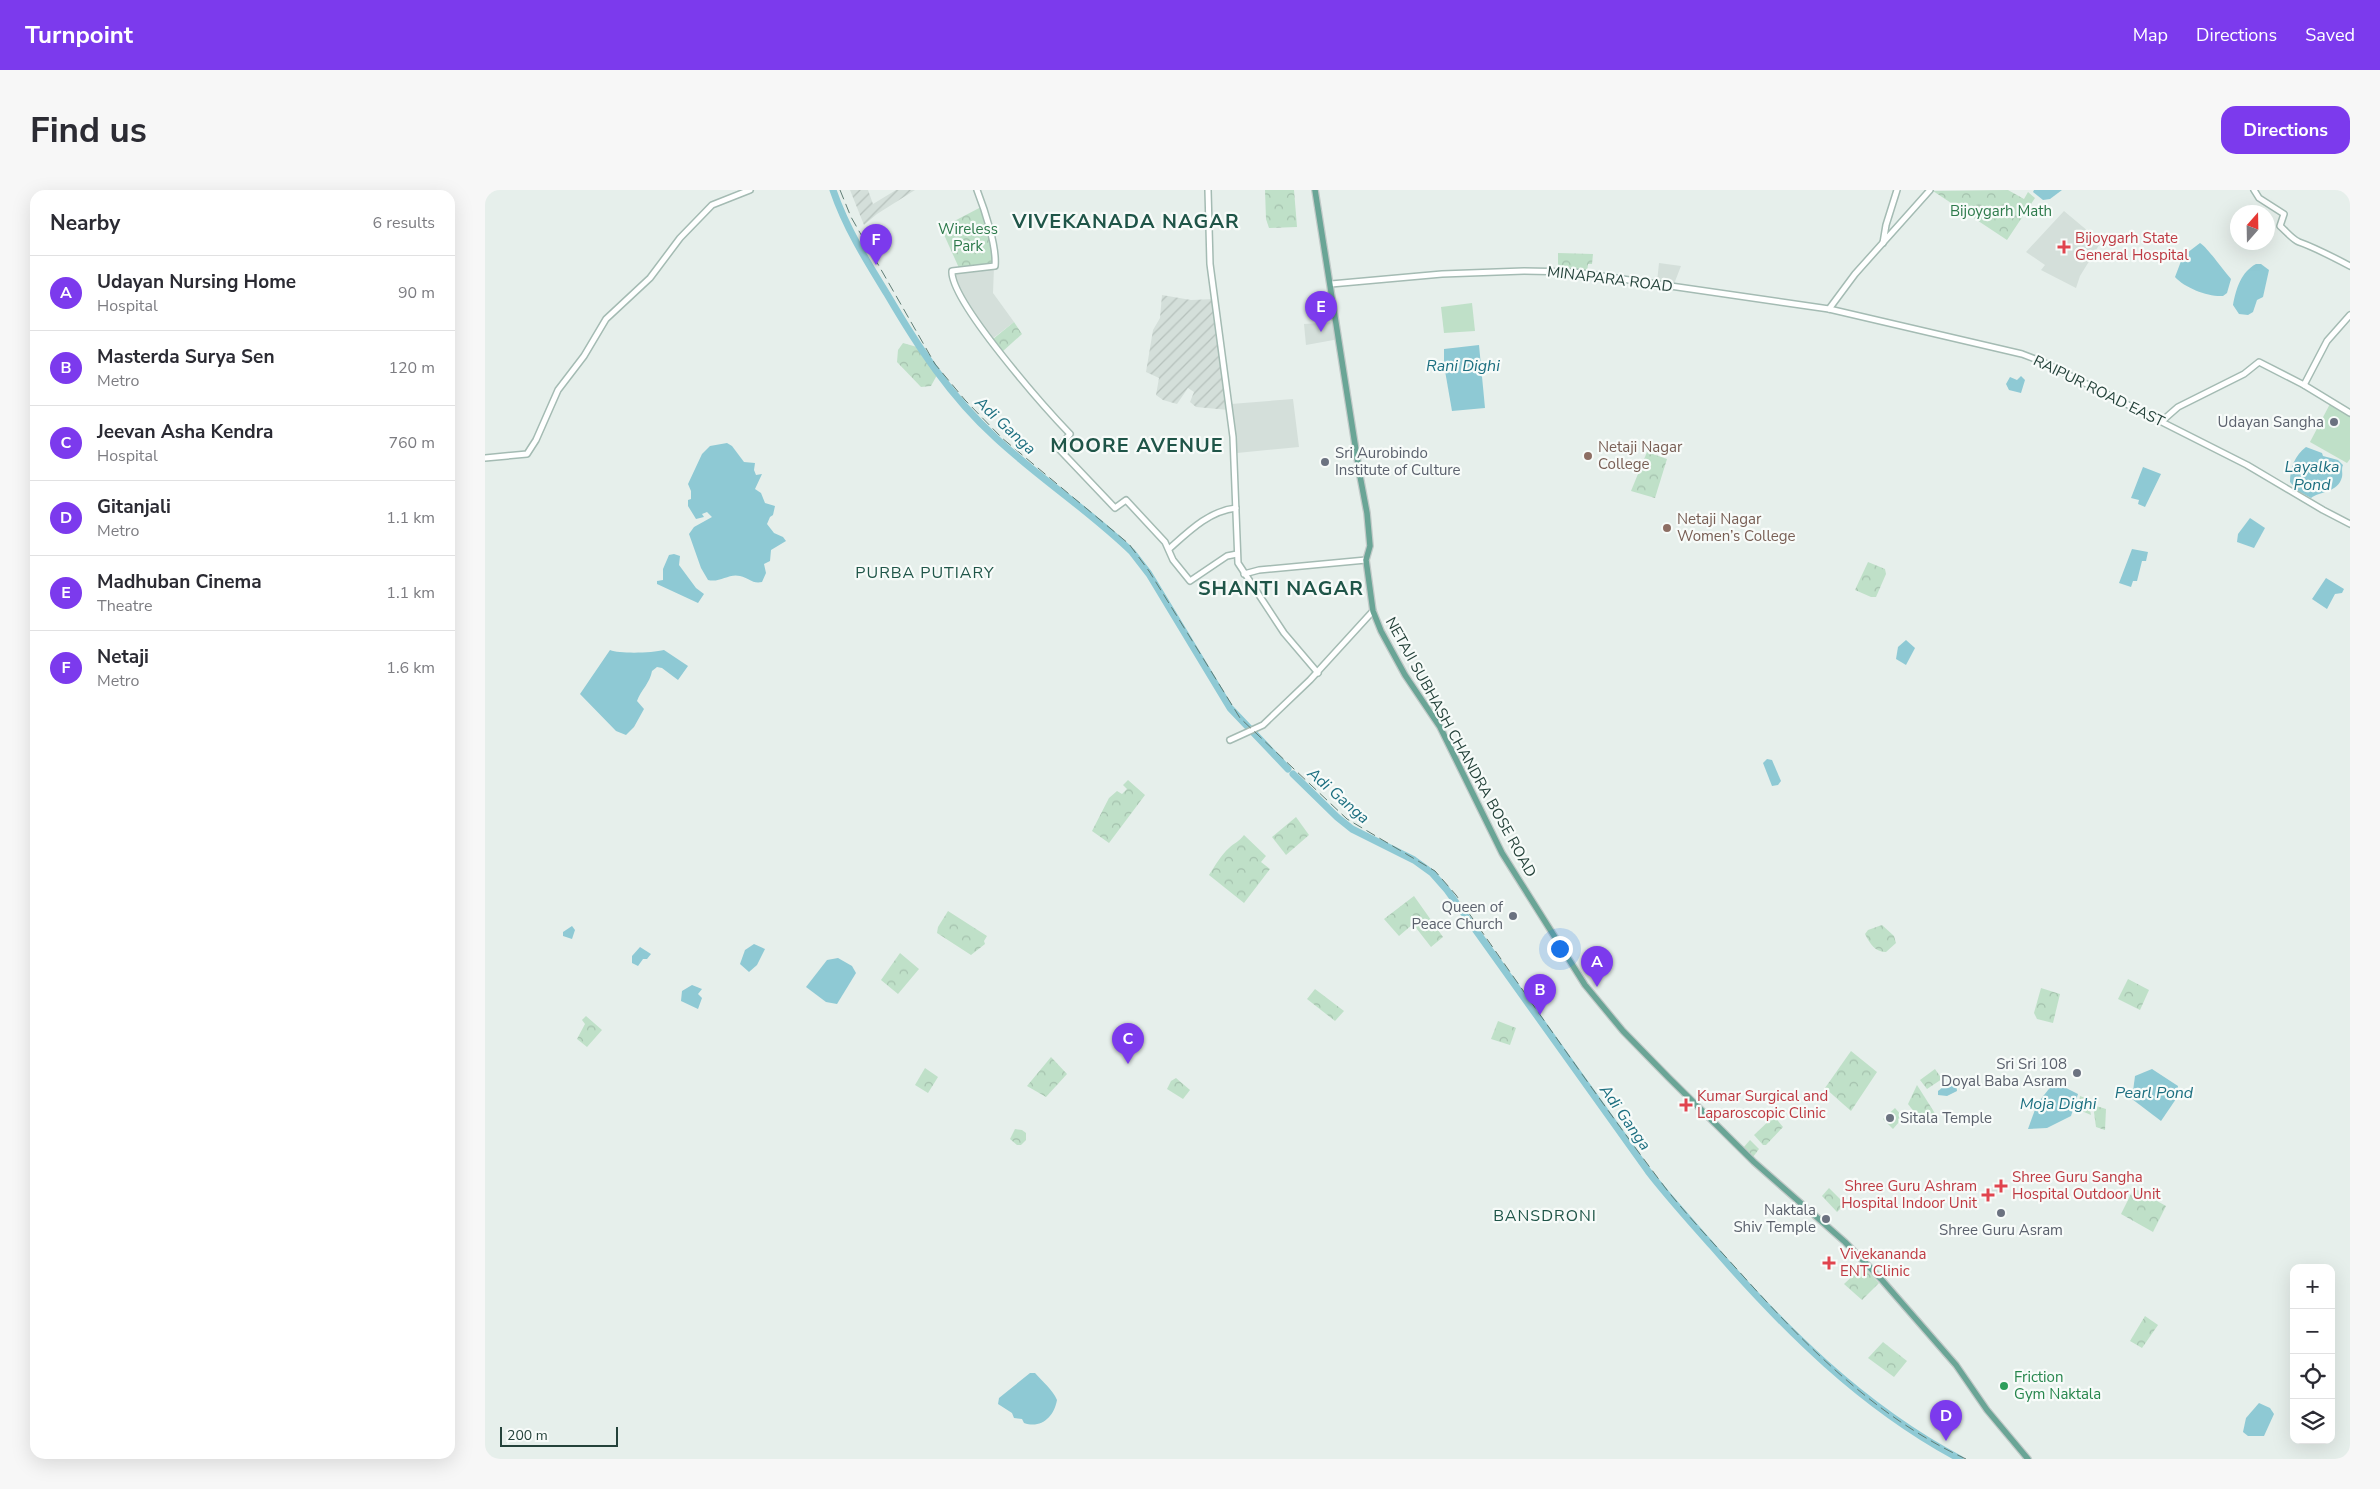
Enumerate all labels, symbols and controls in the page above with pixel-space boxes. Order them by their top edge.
text: Turnpoint [25,19,133,51]
text: Map [2133,23,2168,47]
text: Directions [2196,23,2277,47]
text: Saved [2305,23,2355,47]
button: Directions [2221,106,2350,154]
text: Find us [30,107,147,154]
park label: Bijoygarh Math [1950,201,2052,221]
north arrow [2230,205,2275,250]
district label: VIVEKANADA NAGAR [1011,208,1240,235]
text: Nearby [50,209,120,237]
text: 6 results [373,212,435,234]
park label: Wireless Park [938,219,998,256]
pin: F [860,224,892,265]
place label: Bijoygarh State General Hospital [2075,228,2189,265]
marker: Bijoygarh State General Hospital [2057,240,2071,254]
street label: MINAPARA ROAD [1546,261,1674,297]
text: Udayan Nursing Home [97,269,296,295]
text: A [60,282,72,304]
text: 90 m [398,282,435,304]
pin: E [1305,291,1337,332]
text: Hospital [97,295,158,317]
text: Masterda Surya Sen [97,344,275,370]
street label: RAIPUR ROAD EAST [2030,351,2168,431]
water label: Rani Dighi [1426,355,1500,377]
text: B [60,357,72,379]
text: 120 m [388,357,435,379]
text: Metro [97,370,139,392]
water label: Adi Ganga [969,391,1041,460]
place label: Udayan Sangha [2218,412,2324,432]
marker: Udayan Sangha [2328,416,2340,428]
text: Jeevan Asha Kendra [97,419,273,445]
text: C [61,432,71,454]
text: 760 m [388,432,435,454]
district label: MOORE AVENUE [1050,432,1224,459]
place label: Netaji Nagar College [1598,437,1683,474]
place label: Sri Aurobindo Institute of Culture [1335,443,1461,480]
text: Hospital [97,445,158,467]
marker: Netaji Nagar College [1582,450,1594,462]
marker: Sri Aurobindo Institute of Culture [1319,456,1331,468]
water label: Layalka Pond [2285,456,2339,496]
text: Gitanjali [97,494,171,520]
text: D [60,507,72,529]
text: 1.1 km [386,507,435,529]
place label: Netaji Nagar Women’s College [1677,509,1796,546]
text: Metro [97,520,139,542]
marker: Netaji Nagar Women’s College [1661,522,1673,534]
district label: PURBA PUTIARY [855,562,995,584]
text: Madhuban Cinema [97,569,262,595]
district label: SHANTI NAGAR [1198,575,1364,602]
text: E [61,582,71,604]
text: 1.1 km [386,582,435,604]
text: Theatre [97,595,152,617]
street label: NETAJI SUBHASH CHANDRA BOSE ROAD [1381,613,1541,881]
text: Netaji [97,644,149,670]
text: F [62,657,71,679]
text: 1.6 km [386,657,435,679]
text: Metro [97,670,139,692]
water label: Adi Ganga [1302,762,1374,829]
place label: Queen of Peace Church [1412,897,1504,934]
marker: Queen of Peace Church [1507,910,1519,922]
your location [1547,936,1573,962]
pin: A [1581,946,1613,987]
pin: B [1524,974,1556,1015]
pin: C [1112,1023,1144,1064]
place label: Sri Sri 108 Doyal Baba Asram [1941,1054,2067,1091]
marker: Sri Sri 108 Doyal Baba Asram [2071,1067,2083,1079]
water label: Adi Ganga [1594,1079,1656,1155]
water label: Pearl Pond [2115,1082,2194,1104]
place label: Kumar Surgical and Laparoscopic Clinic [1697,1086,1828,1123]
water label: Moja Dighi [2020,1093,2097,1115]
marker: Kumar Surgical and Laparoscopic Clinic [1679,1098,1693,1112]
place label: Sitala Temple [1900,1108,1992,1128]
marker: Sitala Temple [1884,1112,1896,1124]
place label: Shree Guru Sangha Hospital Outdoor Unit [2012,1167,2161,1204]
place label: Shree Guru Ashram Hospital Indoor Unit [1841,1176,1978,1213]
marker: Shree Guru Sangha Hospital Outdoor Unit [1994,1179,2008,1193]
marker: Shree Guru Ashram Hospital Indoor Unit [1981,1188,1995,1202]
place label: Naktala Shiv Temple [1733,1200,1816,1237]
district label: BANSDRONI [1493,1205,1597,1227]
marker: Shree Guru Asram [1995,1207,2007,1219]
marker: Naktala Shiv Temple [1820,1213,1832,1225]
place label: Shree Guru Asram [1939,1220,2063,1240]
place label: Vivekananda ENT Clinic [1839,1244,1926,1281]
marker: Vivekananda ENT Clinic [1822,1256,1836,1270]
map controls [2290,1264,2335,1444]
button: + [2290,1264,2335,1309]
button: − [2290,1309,2335,1354]
button: locate [2290,1354,2335,1399]
place label: Friction Gym Naktala [2014,1367,2101,1404]
marker: Friction Gym Naktala [1998,1380,2010,1392]
button: layers [2290,1399,2335,1444]
pin: D [1930,1400,1962,1441]
scale bar [500,1424,617,1447]
text: 200 m [507,1426,548,1445]

